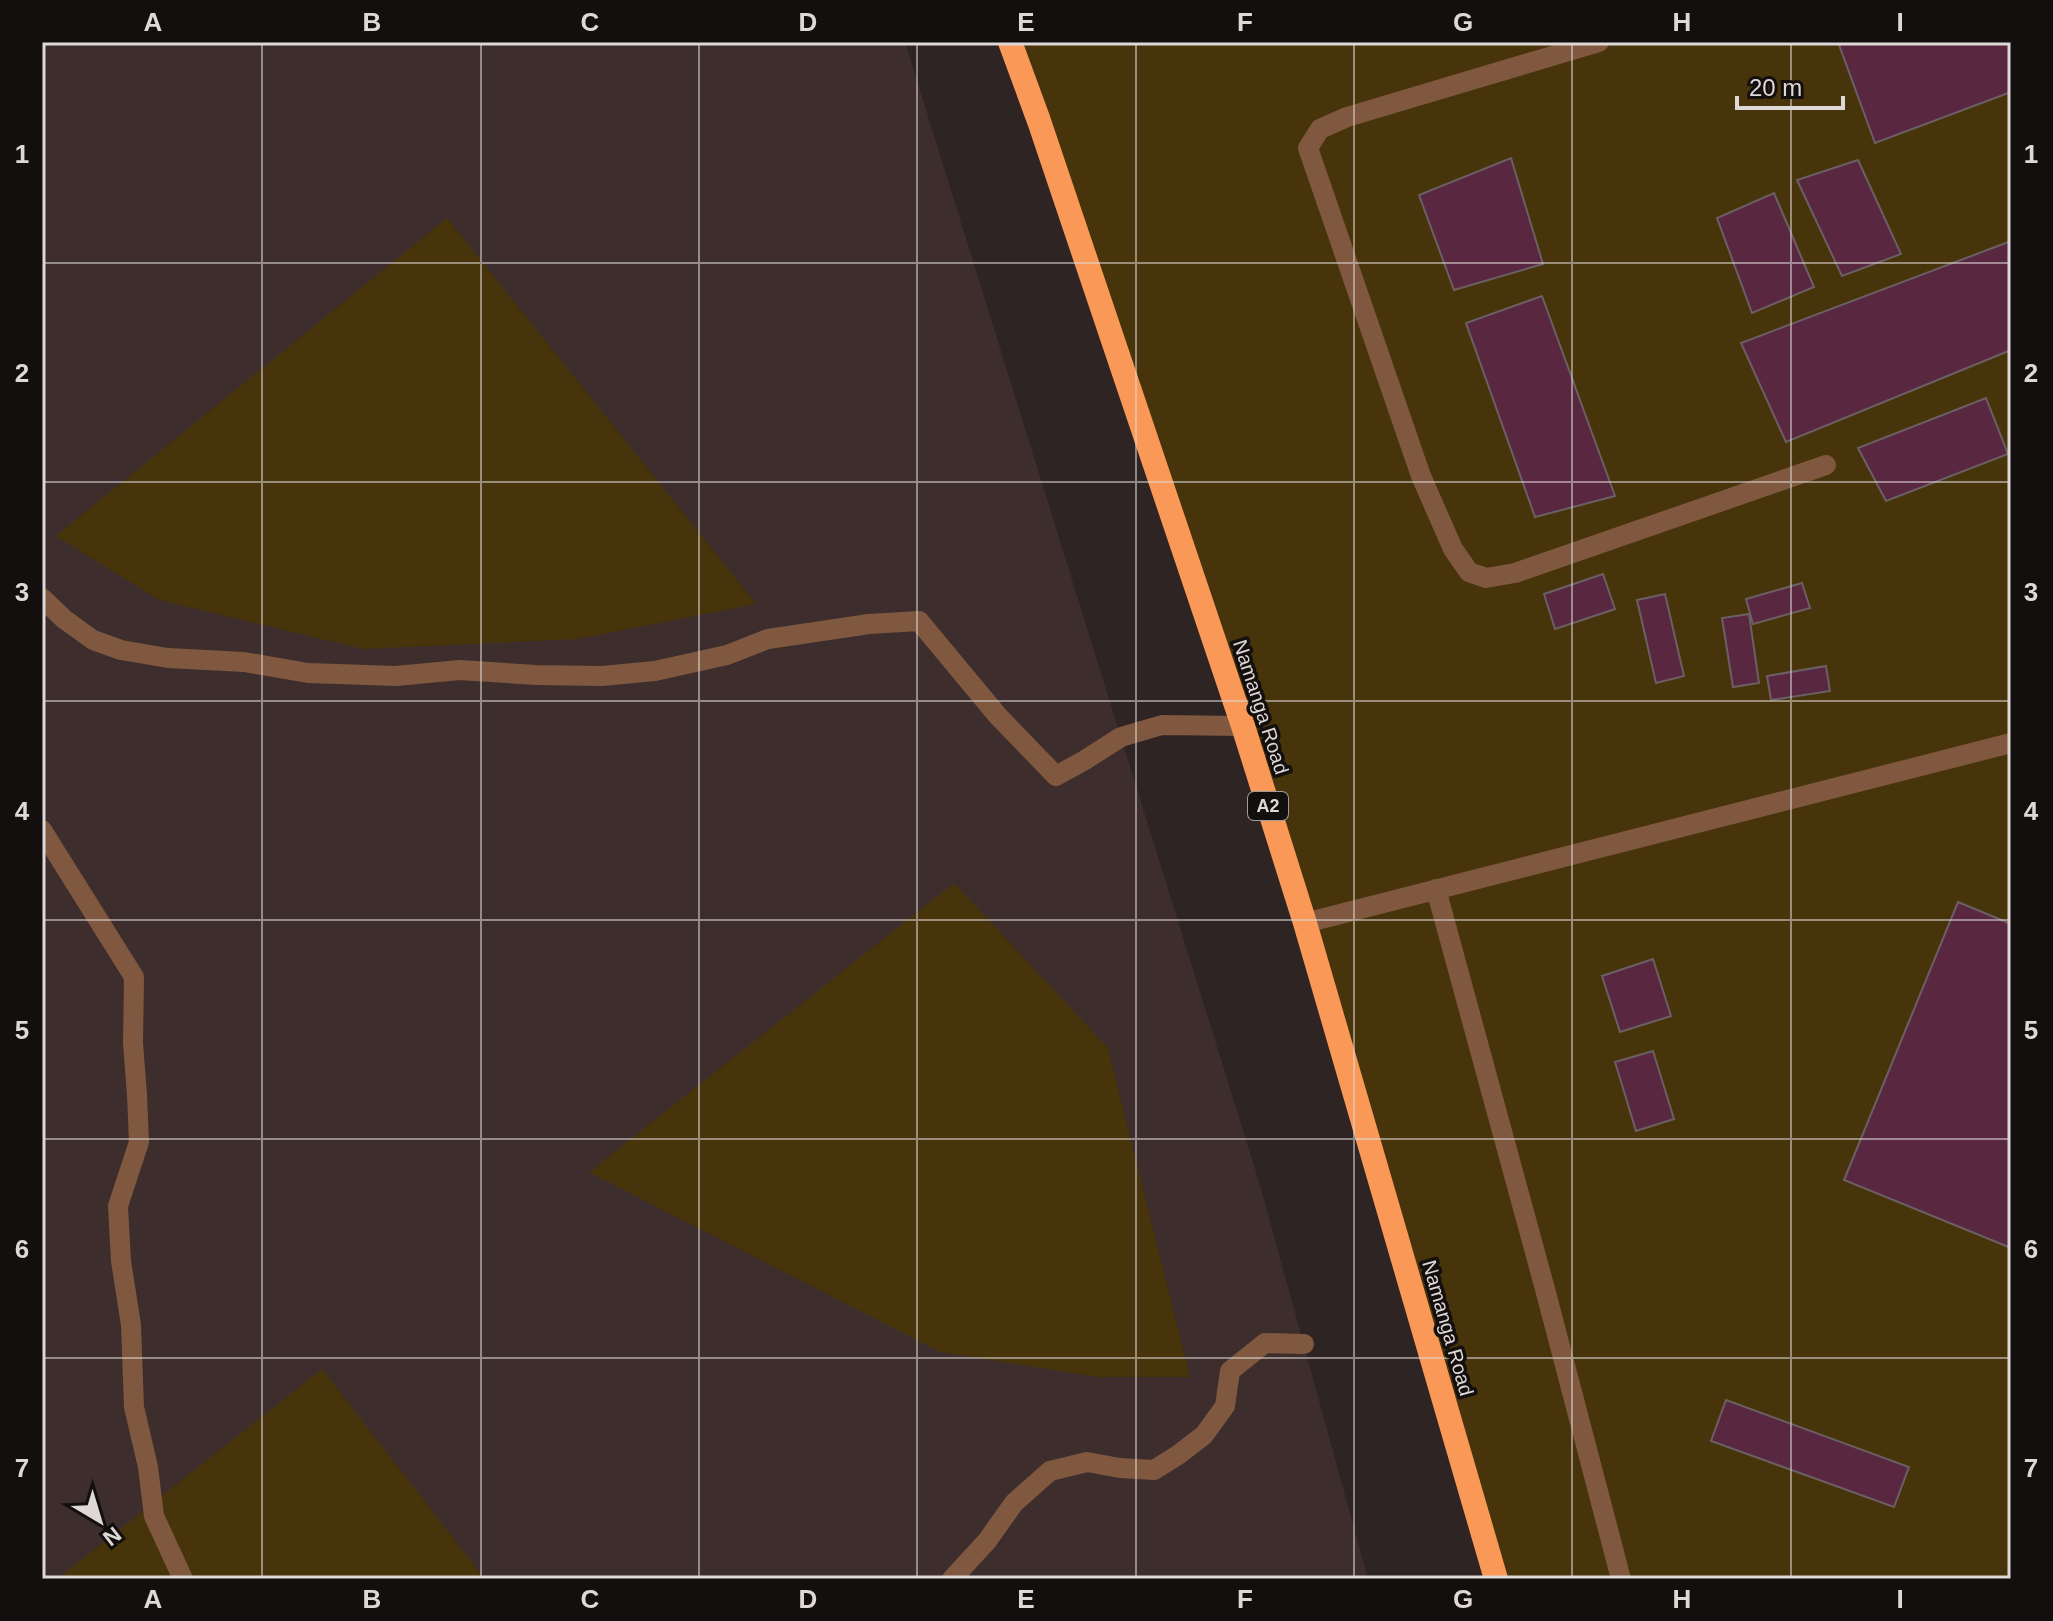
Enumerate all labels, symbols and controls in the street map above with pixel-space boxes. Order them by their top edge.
text: A [144,7,163,37]
text: B [363,7,381,37]
text: C [581,7,600,37]
text: D [799,7,817,37]
text: E [1017,7,1035,37]
text: F [1237,7,1253,37]
text: G [1453,7,1473,37]
text: H [1673,7,1691,37]
text: I [1896,7,1904,37]
scale bar [1737,60,1843,110]
text: 20 m [1749,74,1802,101]
text: 1 [15,139,29,169]
text: 1 [2024,139,2038,169]
text: 2 [15,358,29,388]
text: 2 [2024,358,2038,388]
text: 3 [15,577,29,607]
text: 3 [2024,577,2038,607]
street label: Namanga Road [1229,637,1293,777]
road number: A2 [1248,792,1288,820]
text: 4 [15,796,30,826]
text: 4 [2024,796,2039,826]
text: 5 [15,1015,29,1045]
text: 5 [2024,1015,2038,1045]
text: 6 [15,1234,29,1264]
text: 6 [2024,1234,2038,1264]
street label: Namanga Road [1418,1258,1478,1398]
text: 7 [15,1453,29,1483]
text: 7 [2024,1453,2038,1483]
north arrow [60,1481,140,1561]
text: N [98,1522,126,1551]
text: A [144,1584,163,1614]
text: B [363,1584,381,1614]
text: C [581,1584,600,1614]
text: D [799,1584,817,1614]
text: E [1017,1584,1035,1614]
text: F [1237,1584,1253,1614]
text: G [1453,1584,1473,1614]
text: H [1673,1584,1691,1614]
text: I [1896,1584,1904,1614]

